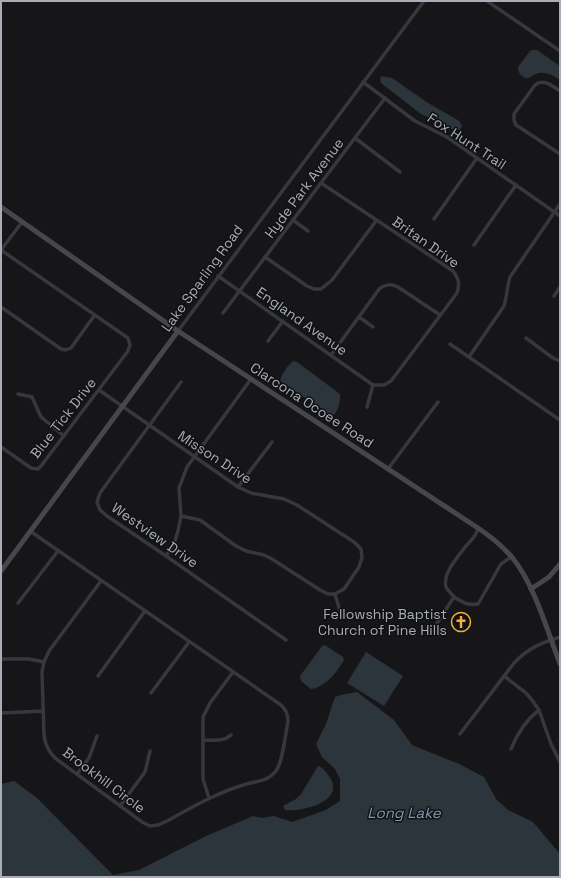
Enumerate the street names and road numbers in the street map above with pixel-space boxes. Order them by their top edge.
street label: Fox Hunt Trail [424,109,510,173]
street label: Hyde Park Avenue [261,134,347,242]
street label: Britan Drive [389,212,463,272]
street label: Lake Sparling Road [157,221,247,335]
street label: England Avenue [253,283,351,359]
street label: Clarcona Ocoee Road [247,358,377,452]
street label: Blue Tick Drive [26,374,100,462]
street label: Misson Drive [175,426,255,488]
street label: Westview Drive [108,499,202,571]
street label: Brookhill Circle [59,743,149,817]

